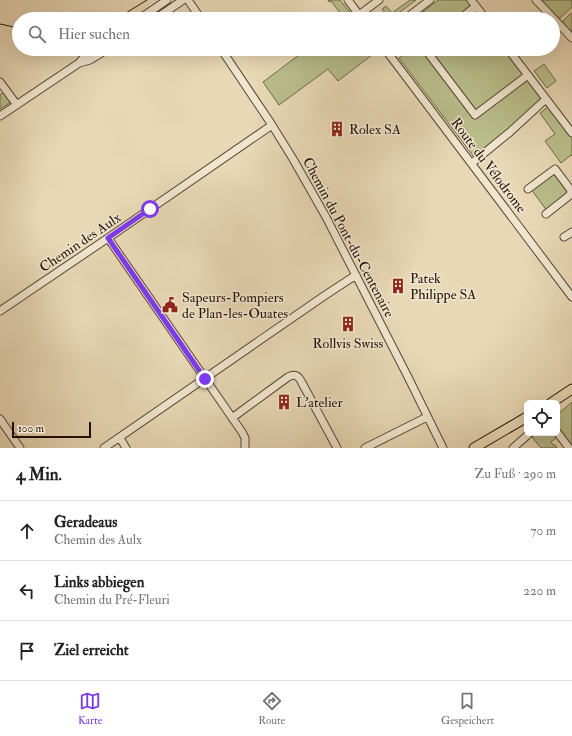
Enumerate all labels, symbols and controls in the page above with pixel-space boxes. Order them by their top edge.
search box [12,12,560,56]
icon: search [26,23,48,45]
text: Hier suchen [58,25,130,44]
street label: Route du Vélodrome [447,114,530,216]
building icon: Rolex SA [328,120,346,138]
place label: Rolex SA [349,121,401,138]
street label: Chemin du Pont-du-Centenaire [299,154,398,320]
route start [141,200,159,218]
street label: Chemin des Aulx [36,208,125,276]
place label: Patek Philippe SA [410,270,476,304]
building icon: Patek Philippe SA [389,277,407,295]
place label: Sapeurs-Pompiers de Plan-les-Ouates [182,289,288,322]
public building icon: Sapeurs-Pompiers de Plan-les-Ouates [161,296,179,314]
building icon: Rollvis Swiss [339,315,357,333]
place label: Rollvis Swiss [313,335,384,352]
route end [196,370,214,388]
building icon: L'atelier [275,393,293,411]
place label: L'atelier [296,394,343,411]
map controls [524,400,560,436]
button: locate [524,400,560,436]
scale bar [12,420,91,439]
text: 100 m [18,422,44,435]
text: 4 Min. [16,464,62,485]
text: Zu Fuß · 290 m [474,466,556,482]
text: Geradeaus [54,513,117,532]
icon: ahead [16,520,38,542]
text: 70 m [531,523,556,539]
text: Chemin des Aulx [54,532,142,548]
text: Links abbiegen [54,573,144,592]
icon: left [16,580,38,602]
text: 220 m [523,583,556,599]
text: Chemin du Pré-Fleuri [54,592,170,608]
icon: arrive [16,640,38,662]
text: Ziel erreicht [54,641,129,660]
tab: Karte [78,690,102,727]
tab: Route [258,690,285,727]
tab: Gespeichert [441,690,494,727]

